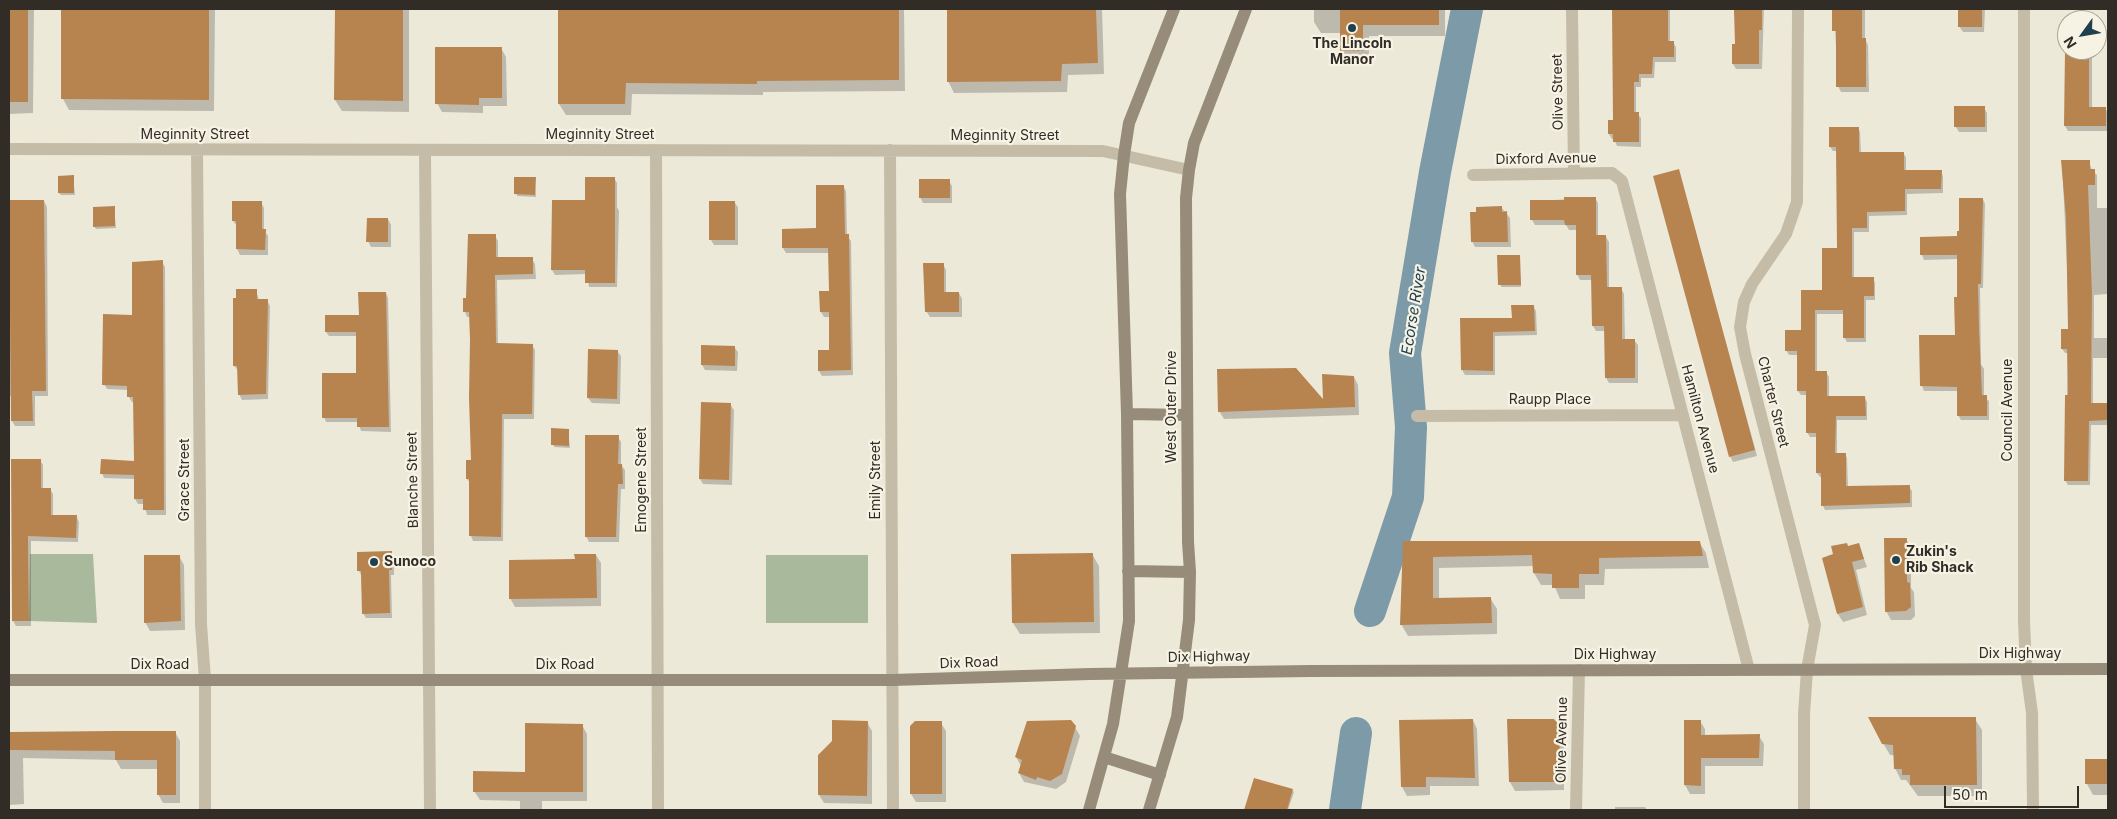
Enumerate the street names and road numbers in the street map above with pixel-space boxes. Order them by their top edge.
street label: Olive Street [1549,54,1567,130]
street label: Meginnity Street [141,127,249,143]
street label: Meginnity Street [546,127,654,143]
street label: Meginnity Street [951,128,1059,144]
street label: Dixford Avenue [1495,150,1597,168]
street label: West Outer Drive [1164,351,1180,463]
street label: Charter Street [1754,355,1792,449]
street label: Council Avenue [2000,358,2016,462]
street label: Hamilton Avenue [1677,363,1723,475]
street label: Raupp Place [1509,392,1591,408]
street label: Emogene Street [634,427,650,533]
street label: Blanche Street [404,432,422,528]
street label: Grace Street [177,438,193,522]
street label: Emily Street [868,441,884,519]
street label: Dix Highway [1979,646,2061,662]
street label: Dix Highway [1574,647,1656,663]
street label: Dix Highway [1168,648,1250,666]
street label: Dix Road [939,654,999,672]
street label: Dix Road [131,657,189,673]
street label: Dix Road [536,657,594,673]
street label: Olive Avenue [1553,697,1571,783]

